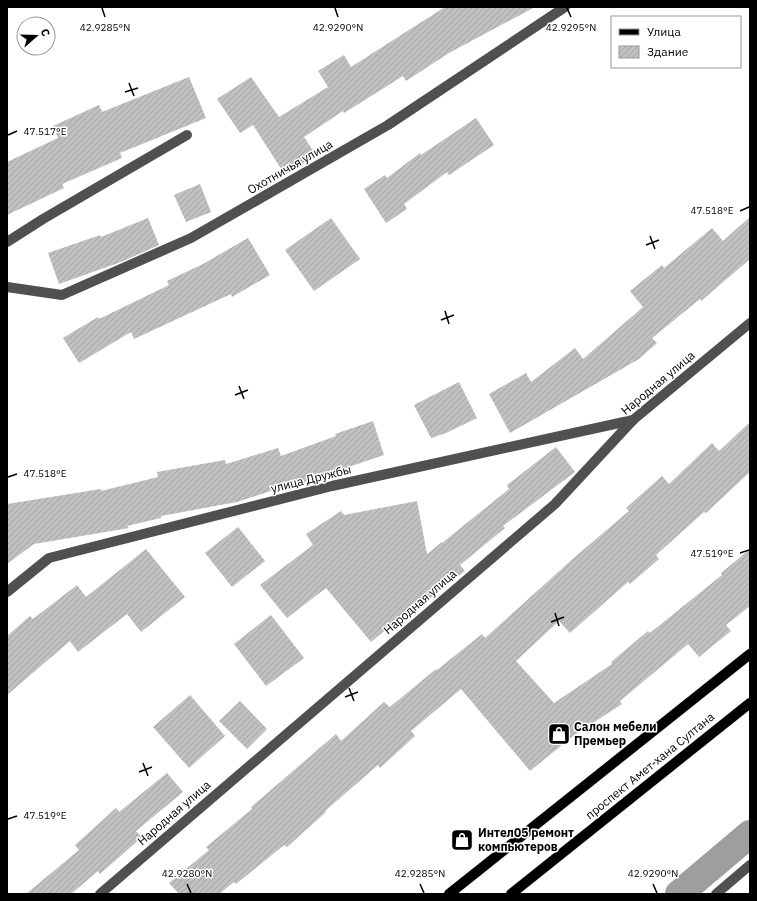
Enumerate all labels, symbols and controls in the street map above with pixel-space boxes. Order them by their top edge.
north arrow [16,16,56,56]
legend [611,16,741,68]
text: 42.9285°N [80,21,130,34]
text: 42.9290°N [313,21,363,34]
text: 42.9295°N [546,21,596,34]
text: Улица [647,24,681,39]
text: С [38,27,53,38]
text: Здание [647,44,689,59]
text: 47.517°E [23,125,67,138]
street label: Охотничья улица [244,136,336,197]
text: 47.518°E [690,204,734,217]
street label: Народная улица [618,347,698,418]
street label: улица Дружбы [269,461,353,496]
text: 47.518°E [23,467,67,480]
text: 47.519°E [690,547,734,560]
street label: Народная улица [380,566,460,637]
street label: проспект Амет-хана Султана [582,709,718,822]
place label: Салон мебели Премьер [574,719,657,748]
shop icon: Салон мебели Премьер [546,721,572,747]
street label: Народная улица [134,777,214,848]
text: 47.519°E [23,809,67,822]
place label: Интел05 ремонт компьютеров [478,825,574,854]
shop icon: Интел05 ремонт компьютеров [449,827,475,853]
text: 42.9280°N [162,867,212,880]
text: 42.9285°N [395,867,445,880]
text: 42.9290°N [628,867,678,880]

